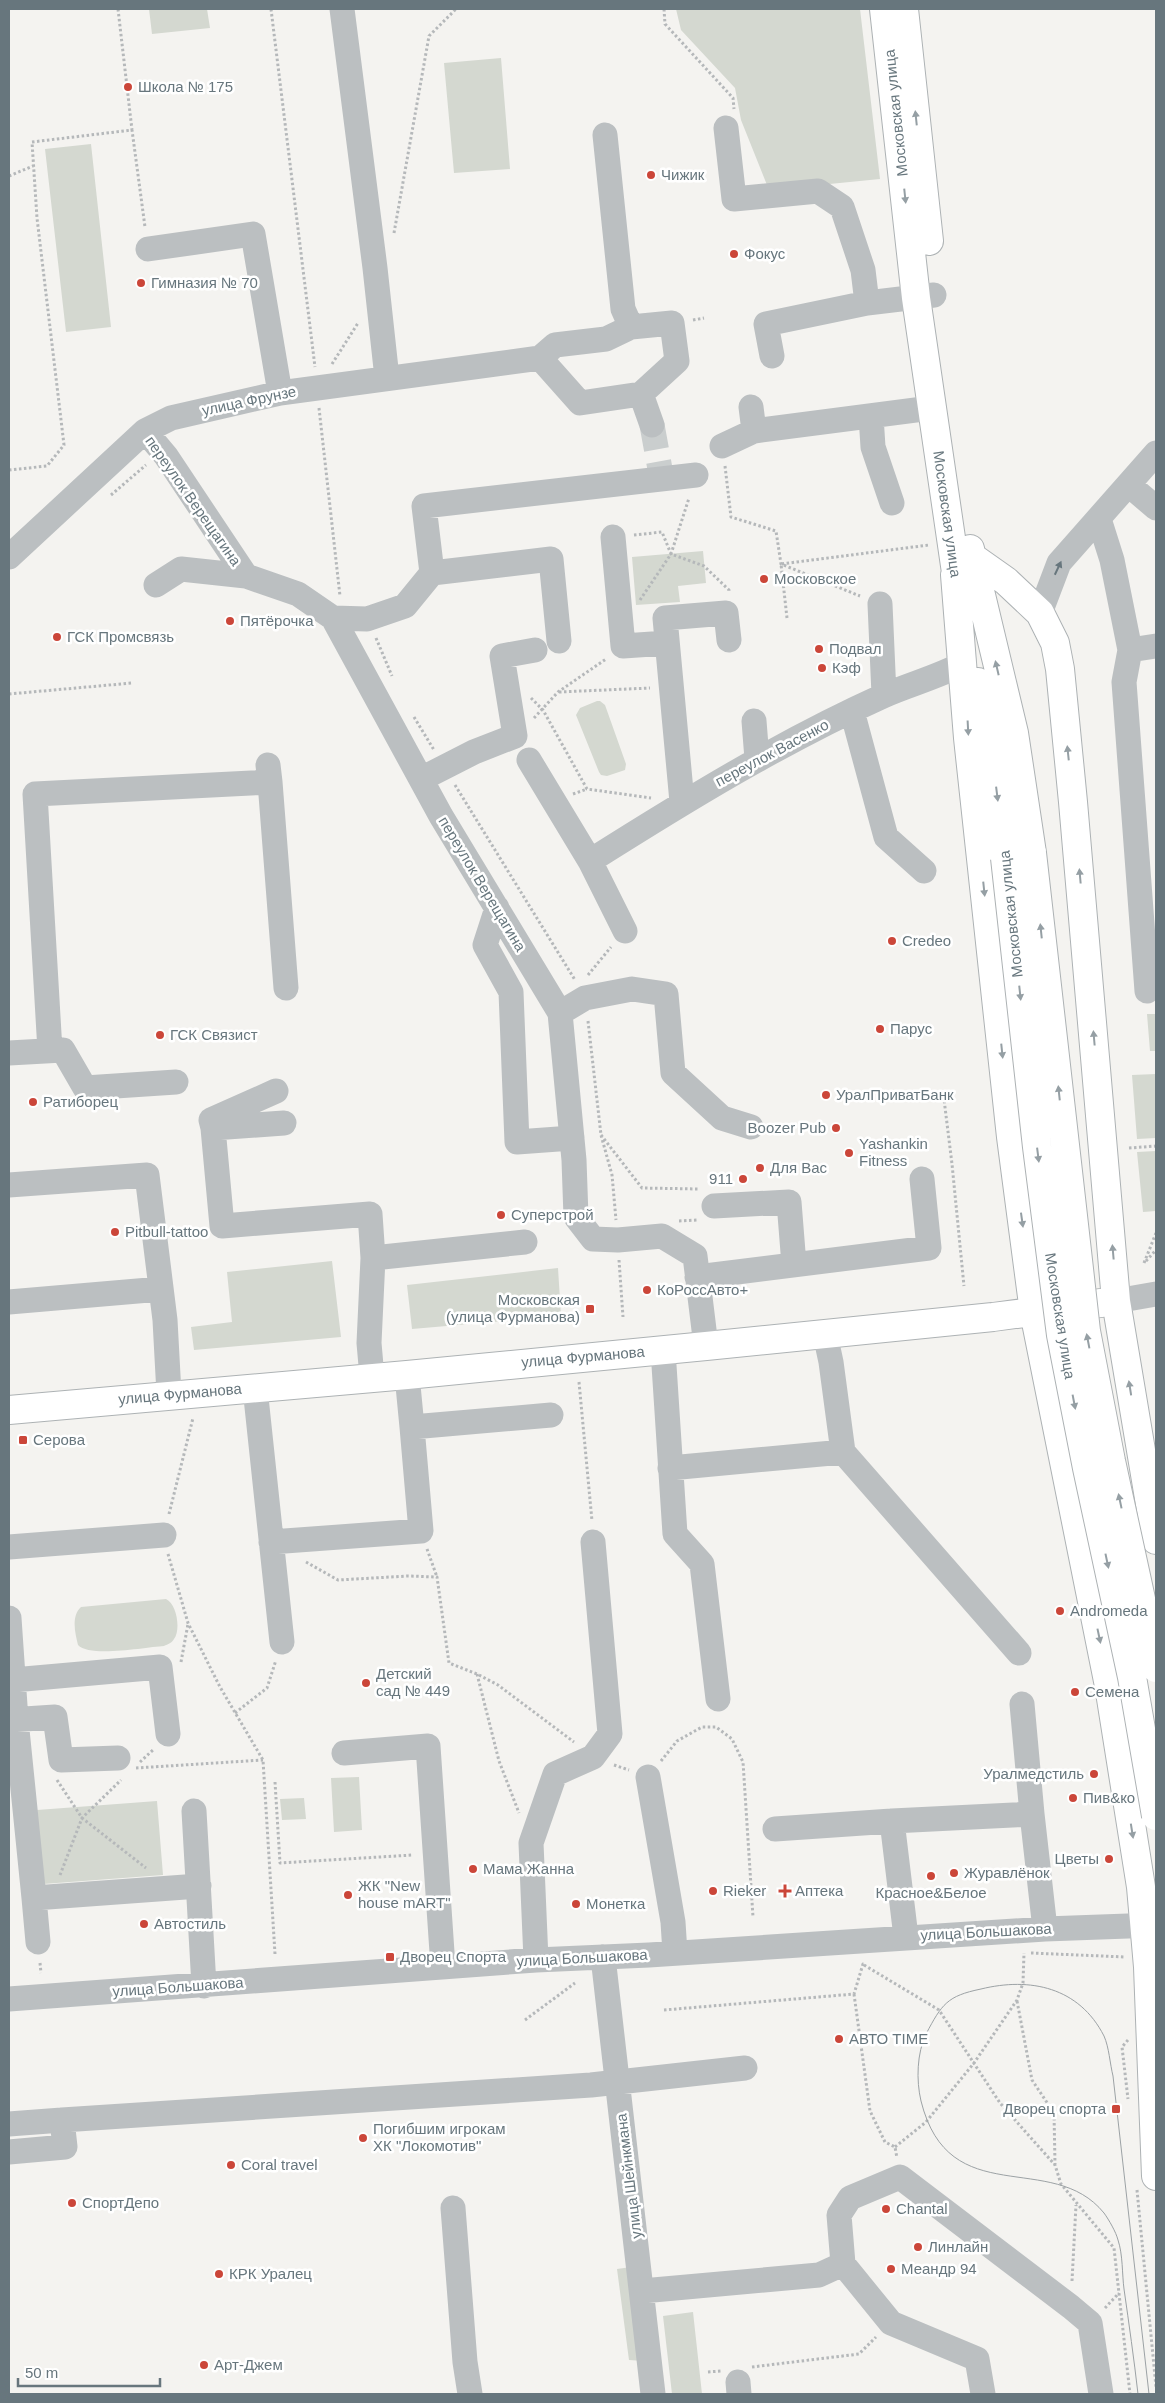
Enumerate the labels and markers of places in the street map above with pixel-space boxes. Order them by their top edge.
place label: Школа № 175 [138,78,233,95]
marker: Школа № 175 [122,81,134,93]
place label: Чижик [661,166,705,183]
marker: Чижик [645,169,657,181]
place label: Фокус [744,245,786,262]
marker: Фокус [728,248,740,260]
place label: Гимназия № 70 [151,274,258,291]
marker: Гимназия № 70 [135,277,147,289]
place label: Московское [774,570,856,587]
marker: Московское [758,573,770,585]
place label: Пятёрочка [240,612,314,629]
marker: Пятёрочка [224,615,236,627]
place label: ГСК Промсвязь [67,628,174,645]
marker: ГСК Промсвязь [51,631,63,643]
place label: Подвал [829,640,881,657]
marker: Подвал [813,643,825,655]
place label: Кэф [832,659,861,676]
marker: Кэф [816,662,828,674]
place label: Credeo [902,932,951,949]
marker: Credeo [886,935,898,947]
place label: Парус [890,1020,933,1037]
marker: Парус [874,1023,886,1035]
place label: ГСК Связист [170,1026,258,1043]
marker: ГСК Связист [154,1029,166,1041]
place label: УралПриватБанк [836,1086,954,1103]
marker: УралПриватБанк [820,1089,832,1101]
place label: Ратиборец [43,1093,118,1110]
marker: Ратиборец [27,1096,39,1108]
place label: Boozer Pub [748,1119,826,1136]
marker: Boozer Pub [830,1122,842,1134]
place label: Yashankin Fitness [859,1135,928,1169]
marker: Yashankin Fitness [843,1147,855,1159]
place label: Для Вас [770,1159,828,1176]
marker: Для Вас [754,1162,766,1174]
place label: 911 [709,1170,733,1187]
marker: 911 [737,1173,749,1185]
place label: Суперстрой [511,1206,594,1223]
marker: Суперстрой [495,1209,507,1221]
place label: Pitbull-tattoo [125,1223,208,1240]
marker: Pitbull-tattoo [109,1226,121,1238]
place label: КоРоссАвто+ [657,1281,748,1298]
marker: КоРоссАвто+ [641,1284,653,1296]
place label: Московская (улица Фурманова) [446,1291,580,1325]
marker: Московская (улица Фурманова) [584,1303,596,1315]
place label: Серова [33,1431,86,1448]
marker: Серова [17,1434,29,1446]
place label: Andromeda [1070,1602,1148,1619]
marker: Andromeda [1054,1605,1066,1617]
place label: Детский сад № 449 [376,1665,450,1699]
marker: Детский сад № 449 [360,1677,372,1689]
place label: Семена [1085,1683,1140,1700]
marker: Семена [1069,1686,1081,1698]
place label: Уралмедстиль [983,1765,1084,1782]
marker: Уралмедстиль [1088,1768,1100,1780]
place label: Пив&ко [1083,1789,1135,1806]
marker: Пив&ко [1067,1792,1079,1804]
place label: Цветы [1055,1850,1099,1867]
marker: Цветы [1103,1853,1115,1865]
place label: Мама Жанна [483,1860,575,1877]
marker: Мама Жанна [467,1863,479,1875]
place label: Журавлёнок [964,1864,1050,1881]
marker: Журавлёнок [948,1867,960,1879]
marker: Красное&Белое [925,1870,937,1882]
place label: ЖК "New house mART" [358,1877,451,1911]
place label: Rieker [723,1882,766,1899]
place label: Аптека [795,1882,844,1899]
place label: Красное&Белое [875,1884,987,1901]
marker: Rieker [707,1885,719,1897]
marker: Аптека [779,1885,791,1897]
marker: ЖК "New house mART" [342,1889,354,1901]
place label: Монетка [586,1895,646,1912]
marker: Монетка [570,1898,582,1910]
place label: Автостиль [154,1915,226,1932]
marker: Автостиль [138,1918,150,1930]
place label: Дворец Спорта [400,1948,507,1965]
marker: Дворец Спорта [384,1951,396,1963]
place label: АВТО TIME [849,2030,928,2047]
marker: АВТО TIME [833,2033,845,2045]
place label: Дворец спорта [1003,2100,1107,2117]
marker: Дворец спорта [1110,2103,1122,2115]
place label: Погибшим игрокам ХК "Локомотив" [373,2120,506,2154]
marker: Погибшим игрокам ХК "Локомотив" [357,2132,369,2144]
place label: Coral travel [241,2156,318,2173]
marker: Coral travel [225,2159,237,2171]
place label: СпортДепо [82,2194,159,2211]
marker: СпортДепо [66,2197,78,2209]
place label: Chantal [896,2200,948,2217]
marker: Chantal [880,2203,892,2215]
place label: Линлайн [928,2238,988,2255]
marker: Линлайн [912,2241,924,2253]
place label: Меандр 94 [901,2260,977,2277]
marker: Меандр 94 [885,2263,897,2275]
place label: КРК Уралец [229,2265,312,2282]
marker: КРК Уралец [213,2268,225,2280]
place label: Арт-Джем [214,2356,283,2373]
marker: Арт-Джем [198,2359,210,2371]

